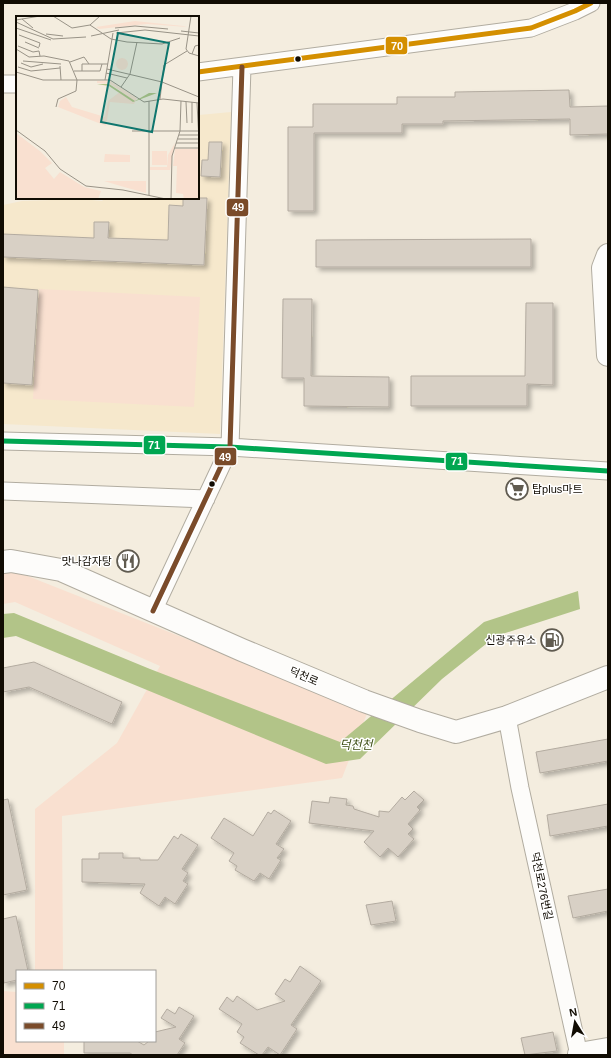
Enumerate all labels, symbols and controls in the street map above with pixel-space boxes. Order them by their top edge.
inset map [16,16,199,199]
line badge: 70 [385,36,408,55]
text: 70 [391,40,403,52]
unlabelled marker [293,54,303,64]
line badge: 49 [226,198,249,217]
text: 49 [232,201,244,213]
line badge: 71 [143,435,166,455]
text: 71 [148,439,160,451]
line badge: 49 [214,447,237,466]
text: 49 [219,451,231,463]
line badge: 71 [445,452,468,471]
text: 71 [451,455,463,467]
supermarket icon: 탑plus마트 [504,476,530,502]
unlabelled marker [207,479,217,489]
place label: 탑plus마트 [532,483,583,495]
restaurant icon: 맛나감자탕 [115,548,141,574]
place label: 맛나감자탕 [61,555,112,567]
fuel station icon: 신광주유소 [539,627,565,653]
place label: 신광주유소 [485,634,536,646]
street label: 덕천로 [288,665,320,687]
water label: 덕천천 [339,738,375,752]
street label: 덕천로276번길 [529,851,555,921]
legend [16,970,156,1042]
text: 70 [52,979,66,993]
text: 71 [52,999,66,1013]
north arrow [555,1002,595,1042]
text: N [568,1006,578,1019]
text: 49 [52,1019,66,1033]

